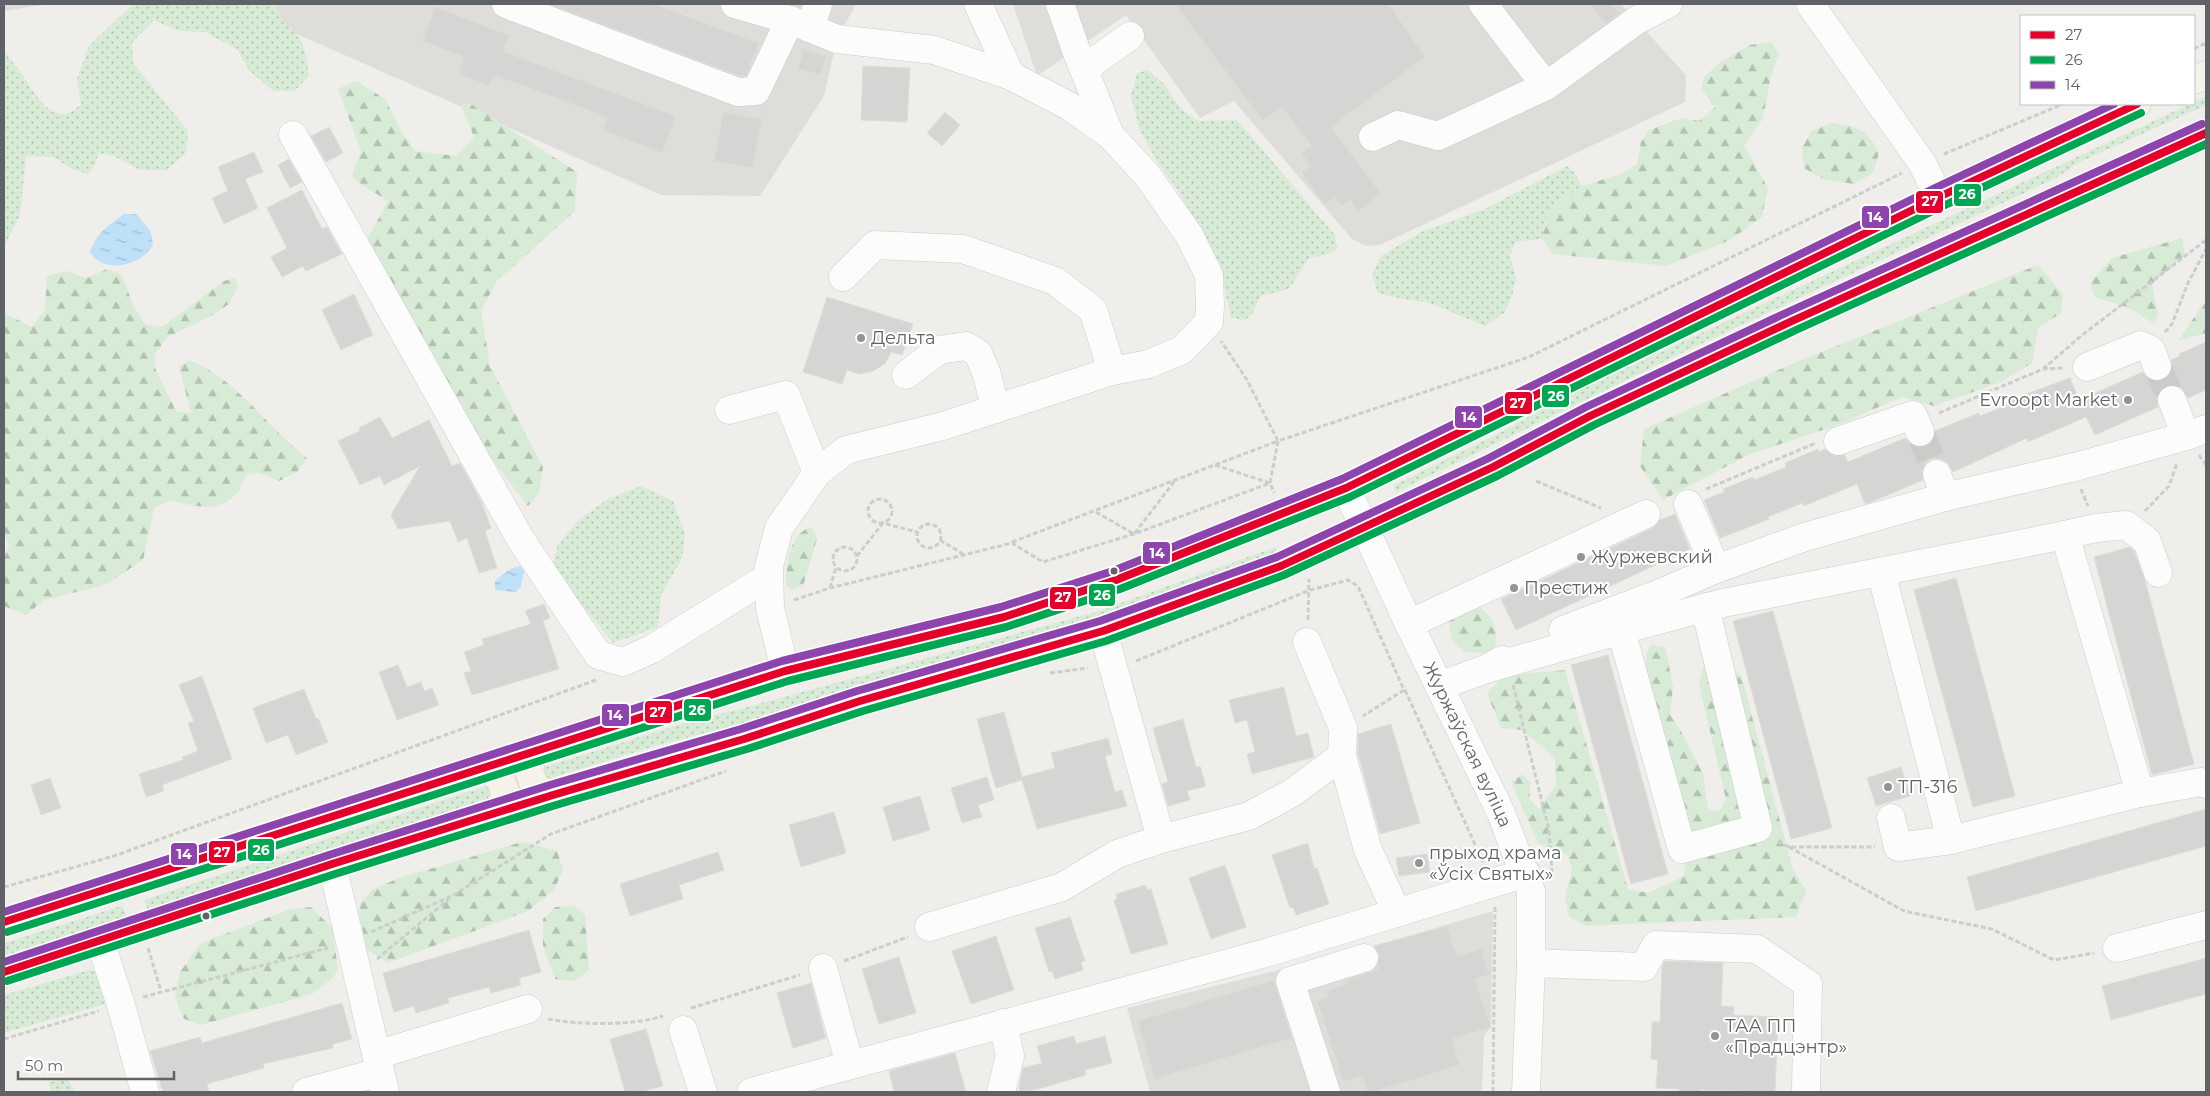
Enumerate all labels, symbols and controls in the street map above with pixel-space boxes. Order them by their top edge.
legend [2020,15,2195,105]
text: 27 [2065,25,2082,44]
text: 26 [2065,50,2083,69]
text: 14 [2065,75,2080,94]
line badge: 26 [1953,183,1982,207]
text: 26 [1958,185,1976,203]
line badge: 27 [1915,190,1944,214]
text: 27 [1922,192,1939,210]
line badge: 14 [1861,205,1890,229]
text: 14 [1867,208,1883,226]
place label: Дельта [871,327,936,349]
marker: Дельта [855,332,867,344]
line badge: 26 [1541,384,1570,408]
text: 26 [1547,387,1565,405]
place label: Evroopt Market [1979,389,2118,411]
line badge: 27 [1504,391,1533,415]
text: 27 [1510,394,1527,412]
marker: Evroopt Market [2122,394,2134,406]
line badge: 14 [1454,405,1483,429]
text: 14 [1461,408,1477,426]
line badge: 14 [1142,541,1171,565]
text: 14 [1149,544,1165,562]
place label: Журжевский [1591,546,1713,568]
marker: Журжевский [1575,551,1587,563]
unlabelled marker [1109,566,1119,576]
place label: Престиж [1524,577,1608,599]
marker: Престиж [1508,582,1520,594]
line badge: 26 [1088,583,1116,607]
line badge: 27 [1049,586,1077,610]
text: 26 [1093,586,1111,604]
text: 27 [1055,588,1072,606]
street label: Журжаўская вуліца [1418,658,1516,830]
line badge: 26 [683,698,712,722]
line badge: 27 [644,700,673,724]
text: 26 [688,701,706,719]
line badge: 14 [601,703,630,727]
text: 27 [650,703,667,721]
text: 14 [607,706,623,724]
place label: ТП-316 [1898,776,1958,798]
marker: ТП-316 [1882,781,1894,793]
line badge: 26 [247,838,275,862]
line badge: 27 [208,840,236,864]
text: 26 [252,841,270,859]
line badge: 14 [170,842,198,866]
place label: прыход храма «Ўсіх Святых» [1429,842,1562,885]
text: 27 [214,843,231,861]
text: 14 [176,845,192,863]
marker: прыход храма «Ўсіх Святых» [1413,857,1425,869]
unlabelled marker [201,911,211,921]
place label: ТАА ПП «Прадцэнтр» [1725,1015,1847,1058]
marker: ТАА ПП «Прадцэнтр» [1709,1030,1721,1042]
scale bar [18,1048,174,1080]
text: 50 m [25,1056,63,1075]

